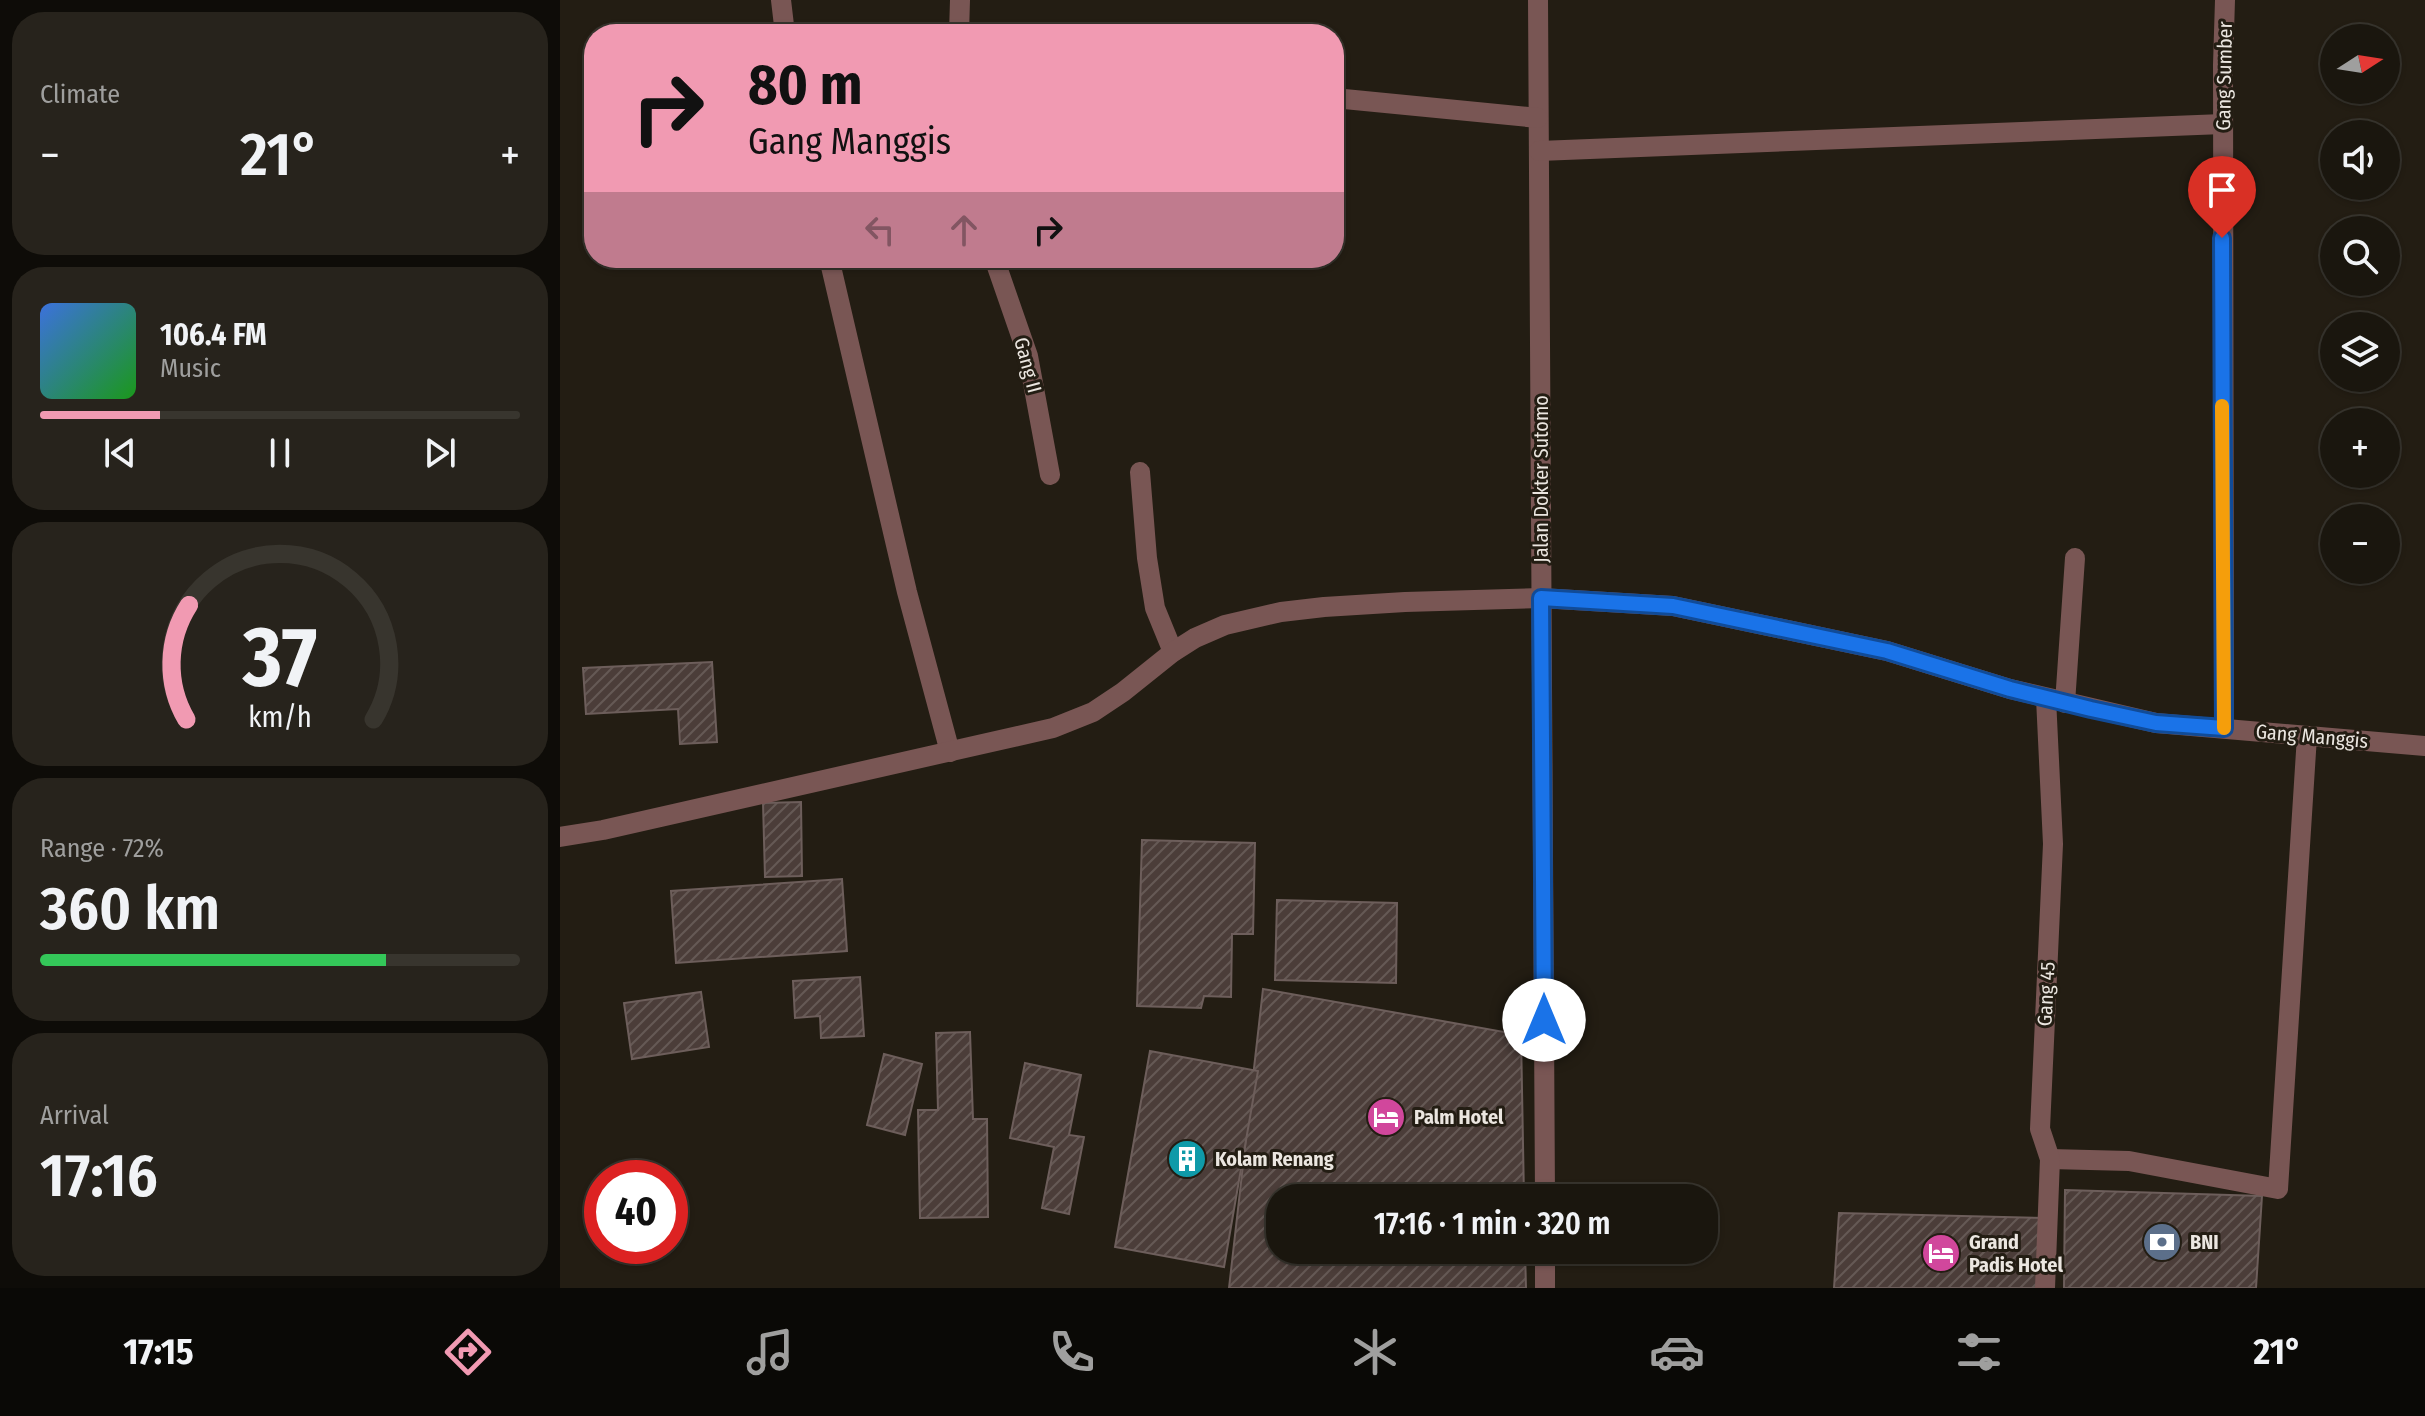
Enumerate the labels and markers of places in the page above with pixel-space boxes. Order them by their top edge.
pin [2188,156,2256,238]
hotel icon: Palm Hotel [1365,1096,1407,1138]
place label: Palm Hotel [1414,1105,1504,1129]
building icon: Kolam Renang [1166,1138,1208,1180]
place label: Kolam Renang [1215,1147,1334,1171]
bank icon: BNI [2141,1221,2183,1263]
place label: Grand Padis Hotel [1969,1230,2063,1277]
place label: BNI [2190,1230,2219,1254]
hotel icon: Grand Padis Hotel [1920,1232,1962,1274]

